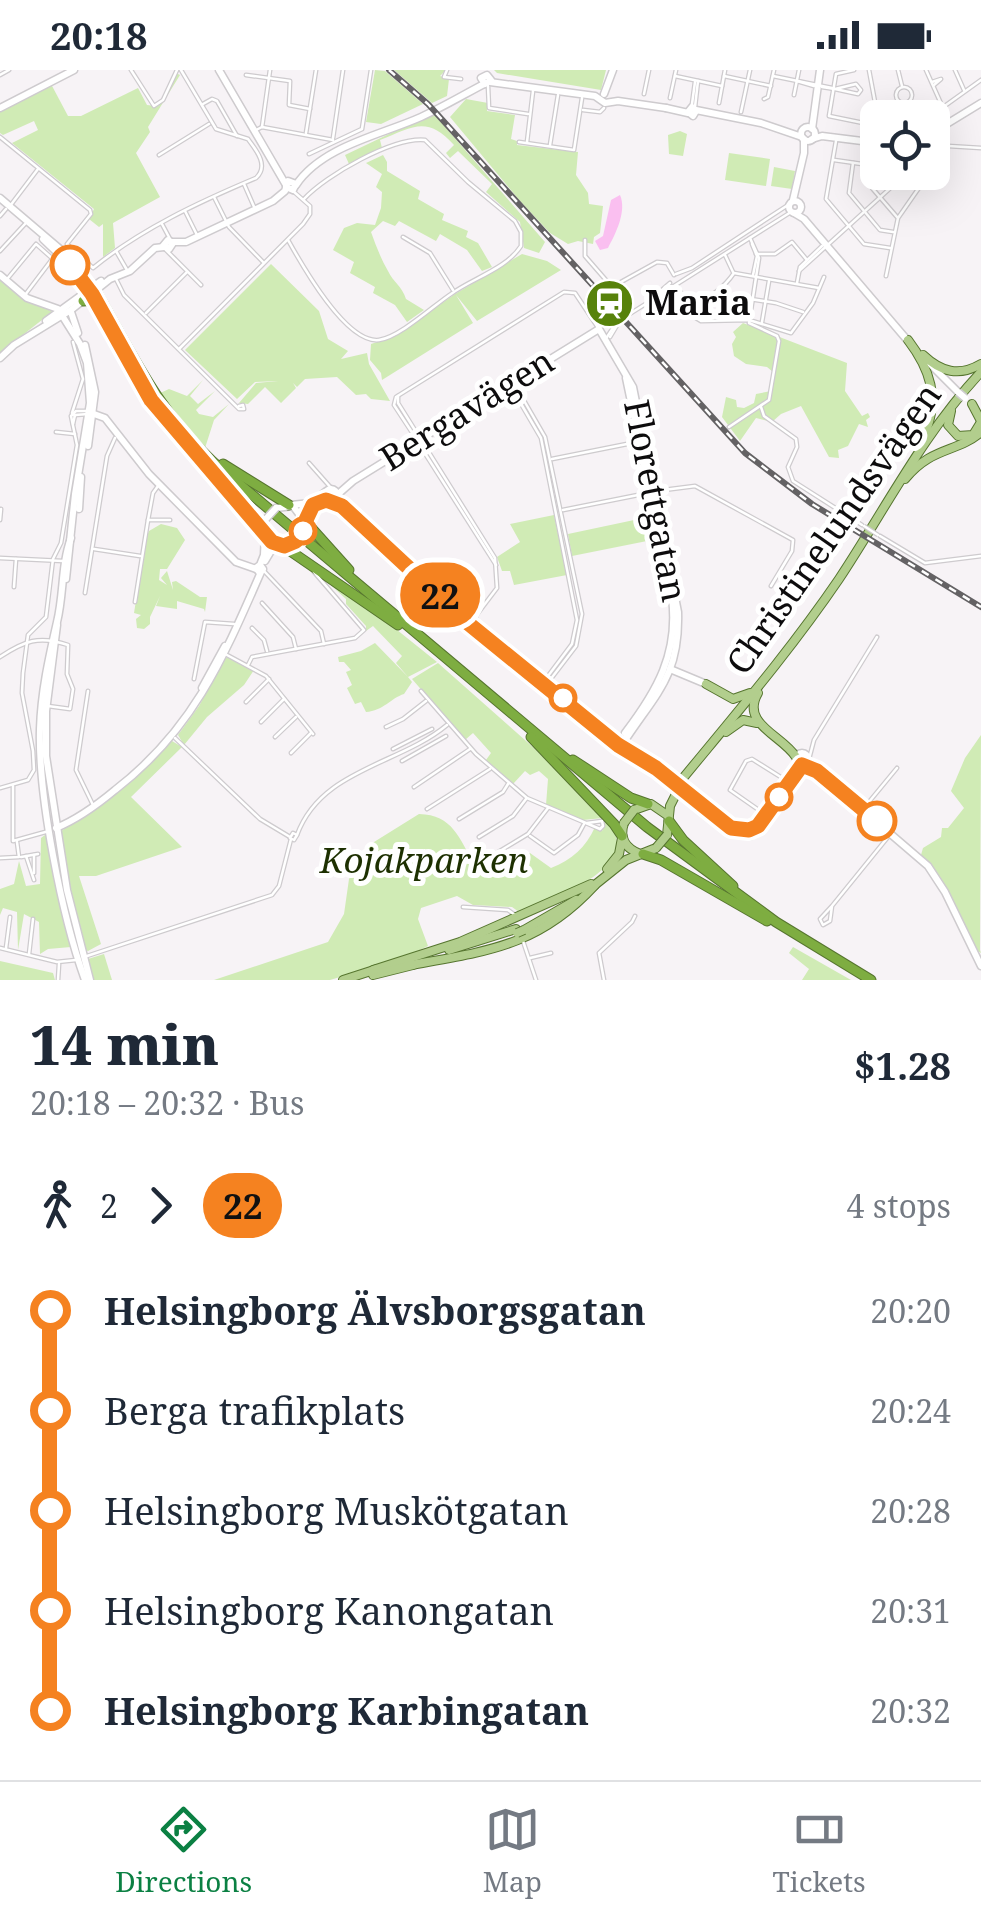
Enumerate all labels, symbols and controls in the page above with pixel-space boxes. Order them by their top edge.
text: 20:18 [50,9,147,61]
map controls [860,100,950,190]
button: locate [860,100,950,190]
unlabelled marker [51,246,89,284]
station icon: Maria [584,277,636,329]
place label: Maria [645,278,751,325]
street label: Bergavägen [370,337,562,481]
street label: Christinelundsvägen [715,373,951,683]
street label: Florettgatan [614,396,699,606]
unlabelled marker [290,518,316,544]
line badge: 22 [395,562,485,628]
text: 22 [420,572,460,619]
unlabelled marker [550,685,576,711]
unlabelled marker [766,784,792,810]
unlabelled marker [858,802,896,840]
park label: Kojakparken [319,836,528,883]
text: 14 min [30,1006,219,1081]
text: $1.28 [854,1039,951,1091]
text: 20:18 – 20:32 · Bus [30,1081,304,1124]
icon: walk [30,1178,85,1233]
icon: forward [133,1178,188,1233]
text: 22 [223,1182,262,1229]
text: 2 [100,1184,118,1227]
text: 4 stops [847,1184,951,1227]
text: Helsingborg Älvsborgsgatan [104,1284,646,1336]
text: 20:20 [870,1289,951,1332]
text: Berga trafikplats [104,1384,405,1436]
text: 20:24 [870,1389,951,1432]
text: Helsingborg Muskötgatan [104,1484,569,1536]
text: 20:28 [870,1489,951,1532]
text: Helsingborg Kanongatan [104,1584,554,1636]
text: 20:31 [870,1589,951,1632]
text: Helsingborg Karbingatan [104,1684,589,1736]
text: 20:32 [870,1689,951,1732]
tab: Directions [115,1802,252,1900]
tab: Map [483,1802,542,1900]
tab: Tickets [773,1802,866,1900]

